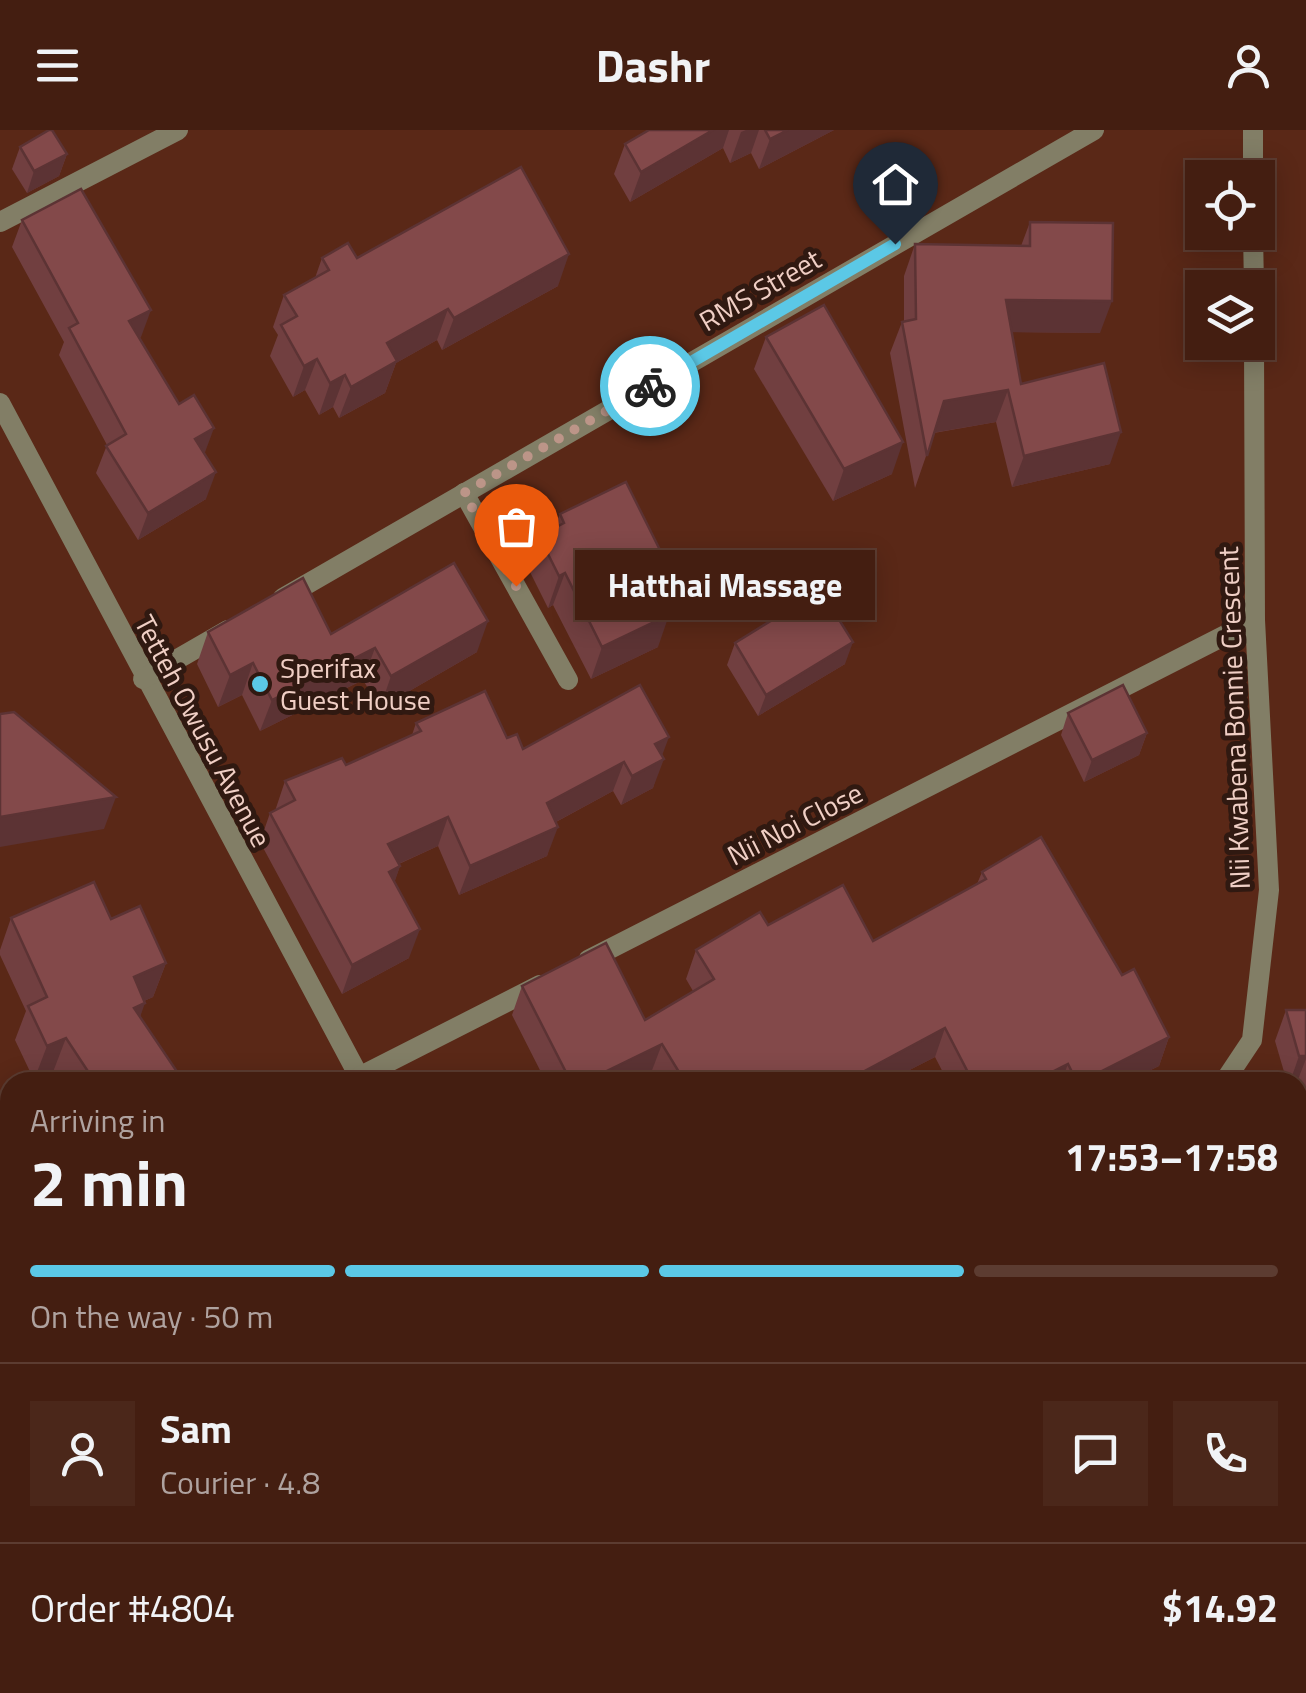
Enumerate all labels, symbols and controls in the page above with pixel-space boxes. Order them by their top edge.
text: Dashr [596,31,710,99]
icon: menu [30,38,85,93]
icon: person [1221,38,1276,93]
pin [853,142,938,245]
icon: home [868,157,923,212]
map controls [1185,160,1275,360]
button: locate [1185,160,1275,250]
street label: RMS Street [691,237,829,342]
button: layers [1185,270,1275,360]
courier [600,336,700,436]
icon: bike [623,359,678,414]
pin [474,484,559,587]
icon: bag [489,499,544,554]
street label: Nii Kwabena Bonnie Crescent [1206,546,1261,890]
callout: Hatthai Massage [576,551,876,621]
text: Hatthai Massage [608,561,842,609]
street label: Tetteh Owusu Avenue [124,607,283,855]
place label: Sperifax Guest House [280,646,431,721]
marker: Sperifax Guest House [249,673,271,695]
street label: Nii Noi Close [720,771,870,876]
text: Arriving in [30,1096,166,1144]
text: 17:53–17:58 [1065,1128,1278,1186]
text: 2 min [30,1132,188,1231]
text: On the way · 50 m [30,1292,273,1340]
text: Sam [160,1400,232,1458]
button: person [30,1401,135,1506]
button: chat [1043,1401,1148,1506]
button: phone [1173,1401,1278,1506]
text: Courier · 4.8 [160,1458,320,1506]
text: Order #4804 [30,1579,235,1637]
text: $14.92 [1162,1579,1278,1637]

